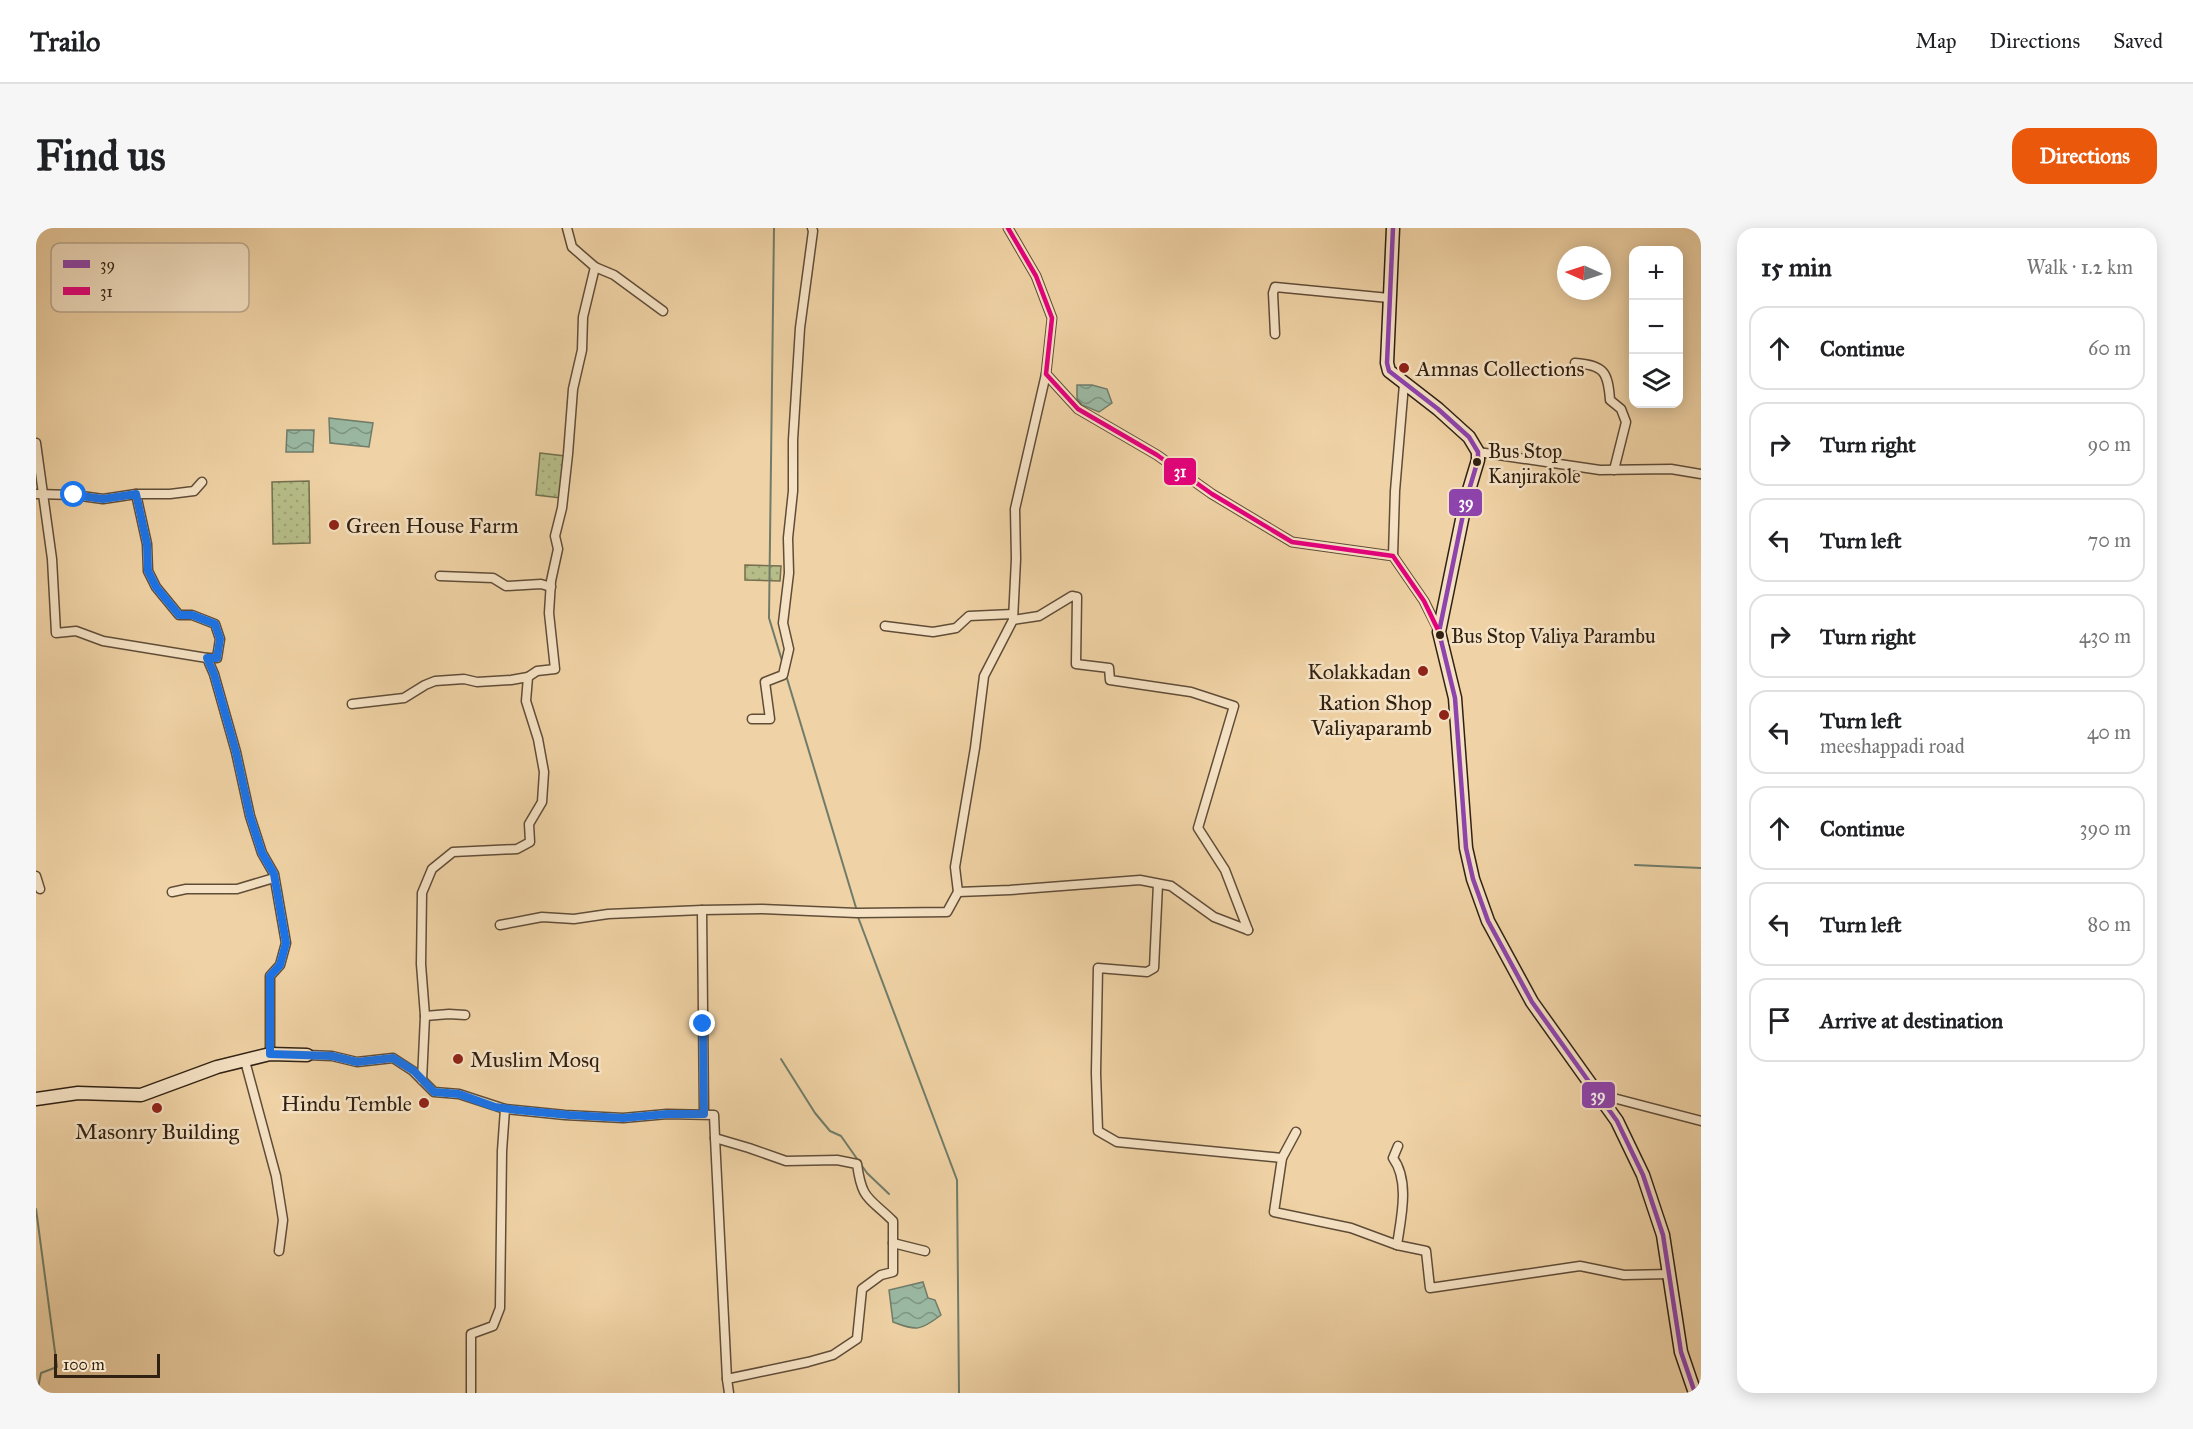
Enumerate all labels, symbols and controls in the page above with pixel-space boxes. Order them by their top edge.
text: Trailo [30,24,100,59]
text: Map [1916,28,1957,54]
text: Directions [1990,28,2080,54]
text: Saved [2113,28,2163,54]
button: Directions [2012,128,2157,184]
text: Find us [36,130,166,182]
legend [51,243,249,312]
north arrow [1557,246,1611,300]
map controls [1629,246,1683,408]
button: + [1629,246,1683,300]
text: 15 min [1761,251,1832,283]
text: 39 [100,255,115,274]
text: Walk · 1.2 km [2027,255,2133,279]
text: 31 [100,282,113,301]
button: − [1629,300,1683,354]
icon: ahead [1763,332,1796,365]
text: Continue [1820,335,1905,362]
text: 60 m [2088,336,2131,360]
button: layers [1629,354,1683,408]
place label: Amnas Collections [1415,355,1585,382]
marker: Amnas Collections [1397,361,1411,375]
icon: right [1763,428,1796,461]
text: Turn right [1820,431,1916,458]
text: 90 m [2088,432,2131,456]
place label: Bus Stop Kanjirakole [1488,439,1581,488]
marker: Bus Stop Kanjirakole [1471,456,1483,468]
line badge: 31 [1163,457,1197,486]
text: 31 [1174,462,1187,482]
route start [60,481,86,507]
line badge: 39 [1448,488,1483,517]
text: 39 [1459,493,1474,513]
place label: Green House Farm [346,512,519,539]
marker: Green House Farm [327,518,341,532]
icon: left [1763,524,1796,557]
text: Turn left [1820,527,1902,554]
text: 70 m [2088,528,2131,552]
icon: right [1763,620,1796,653]
text: Turn right [1820,623,1916,650]
place label: Bus Stop Valiya Parambu [1451,624,1656,648]
text: 430 m [2079,624,2131,648]
marker: Bus Stop Valiya Parambu [1434,629,1446,641]
place label: Kolakkadan [1307,658,1411,685]
marker: Kolakkadan [1416,664,1430,678]
place label: Ration Shop Valiyaparamb [1310,689,1432,741]
text: Turn left [1820,707,1902,734]
marker: Ration Shop Valiyaparamb [1437,708,1451,722]
icon: left [1763,716,1796,749]
text: 40 m [2087,720,2131,744]
text: meeshappadi road [1820,734,1965,758]
icon: ahead [1763,812,1796,845]
text: Continue [1820,815,1905,842]
text: 390 m [2080,816,2131,840]
icon: left [1763,908,1796,941]
text: Turn left [1820,911,1902,938]
text: 80 m [2088,912,2131,936]
icon: arrive [1763,1004,1796,1037]
text: Arrive at destination [1820,1007,2003,1034]
route end [689,1010,715,1036]
place label: Muslim Mosq [470,1046,600,1073]
marker: Muslim Mosq [451,1052,465,1066]
line badge: 39 [1581,1081,1616,1109]
text: 39 [1591,1086,1606,1106]
place label: Hindu Temble [281,1090,412,1117]
marker: Hindu Temble [417,1096,431,1110]
marker: Masonry Building [150,1101,164,1115]
place label: Masonry Building [75,1118,240,1145]
scale bar [54,1351,160,1378]
text: 100 m [63,1355,105,1374]

